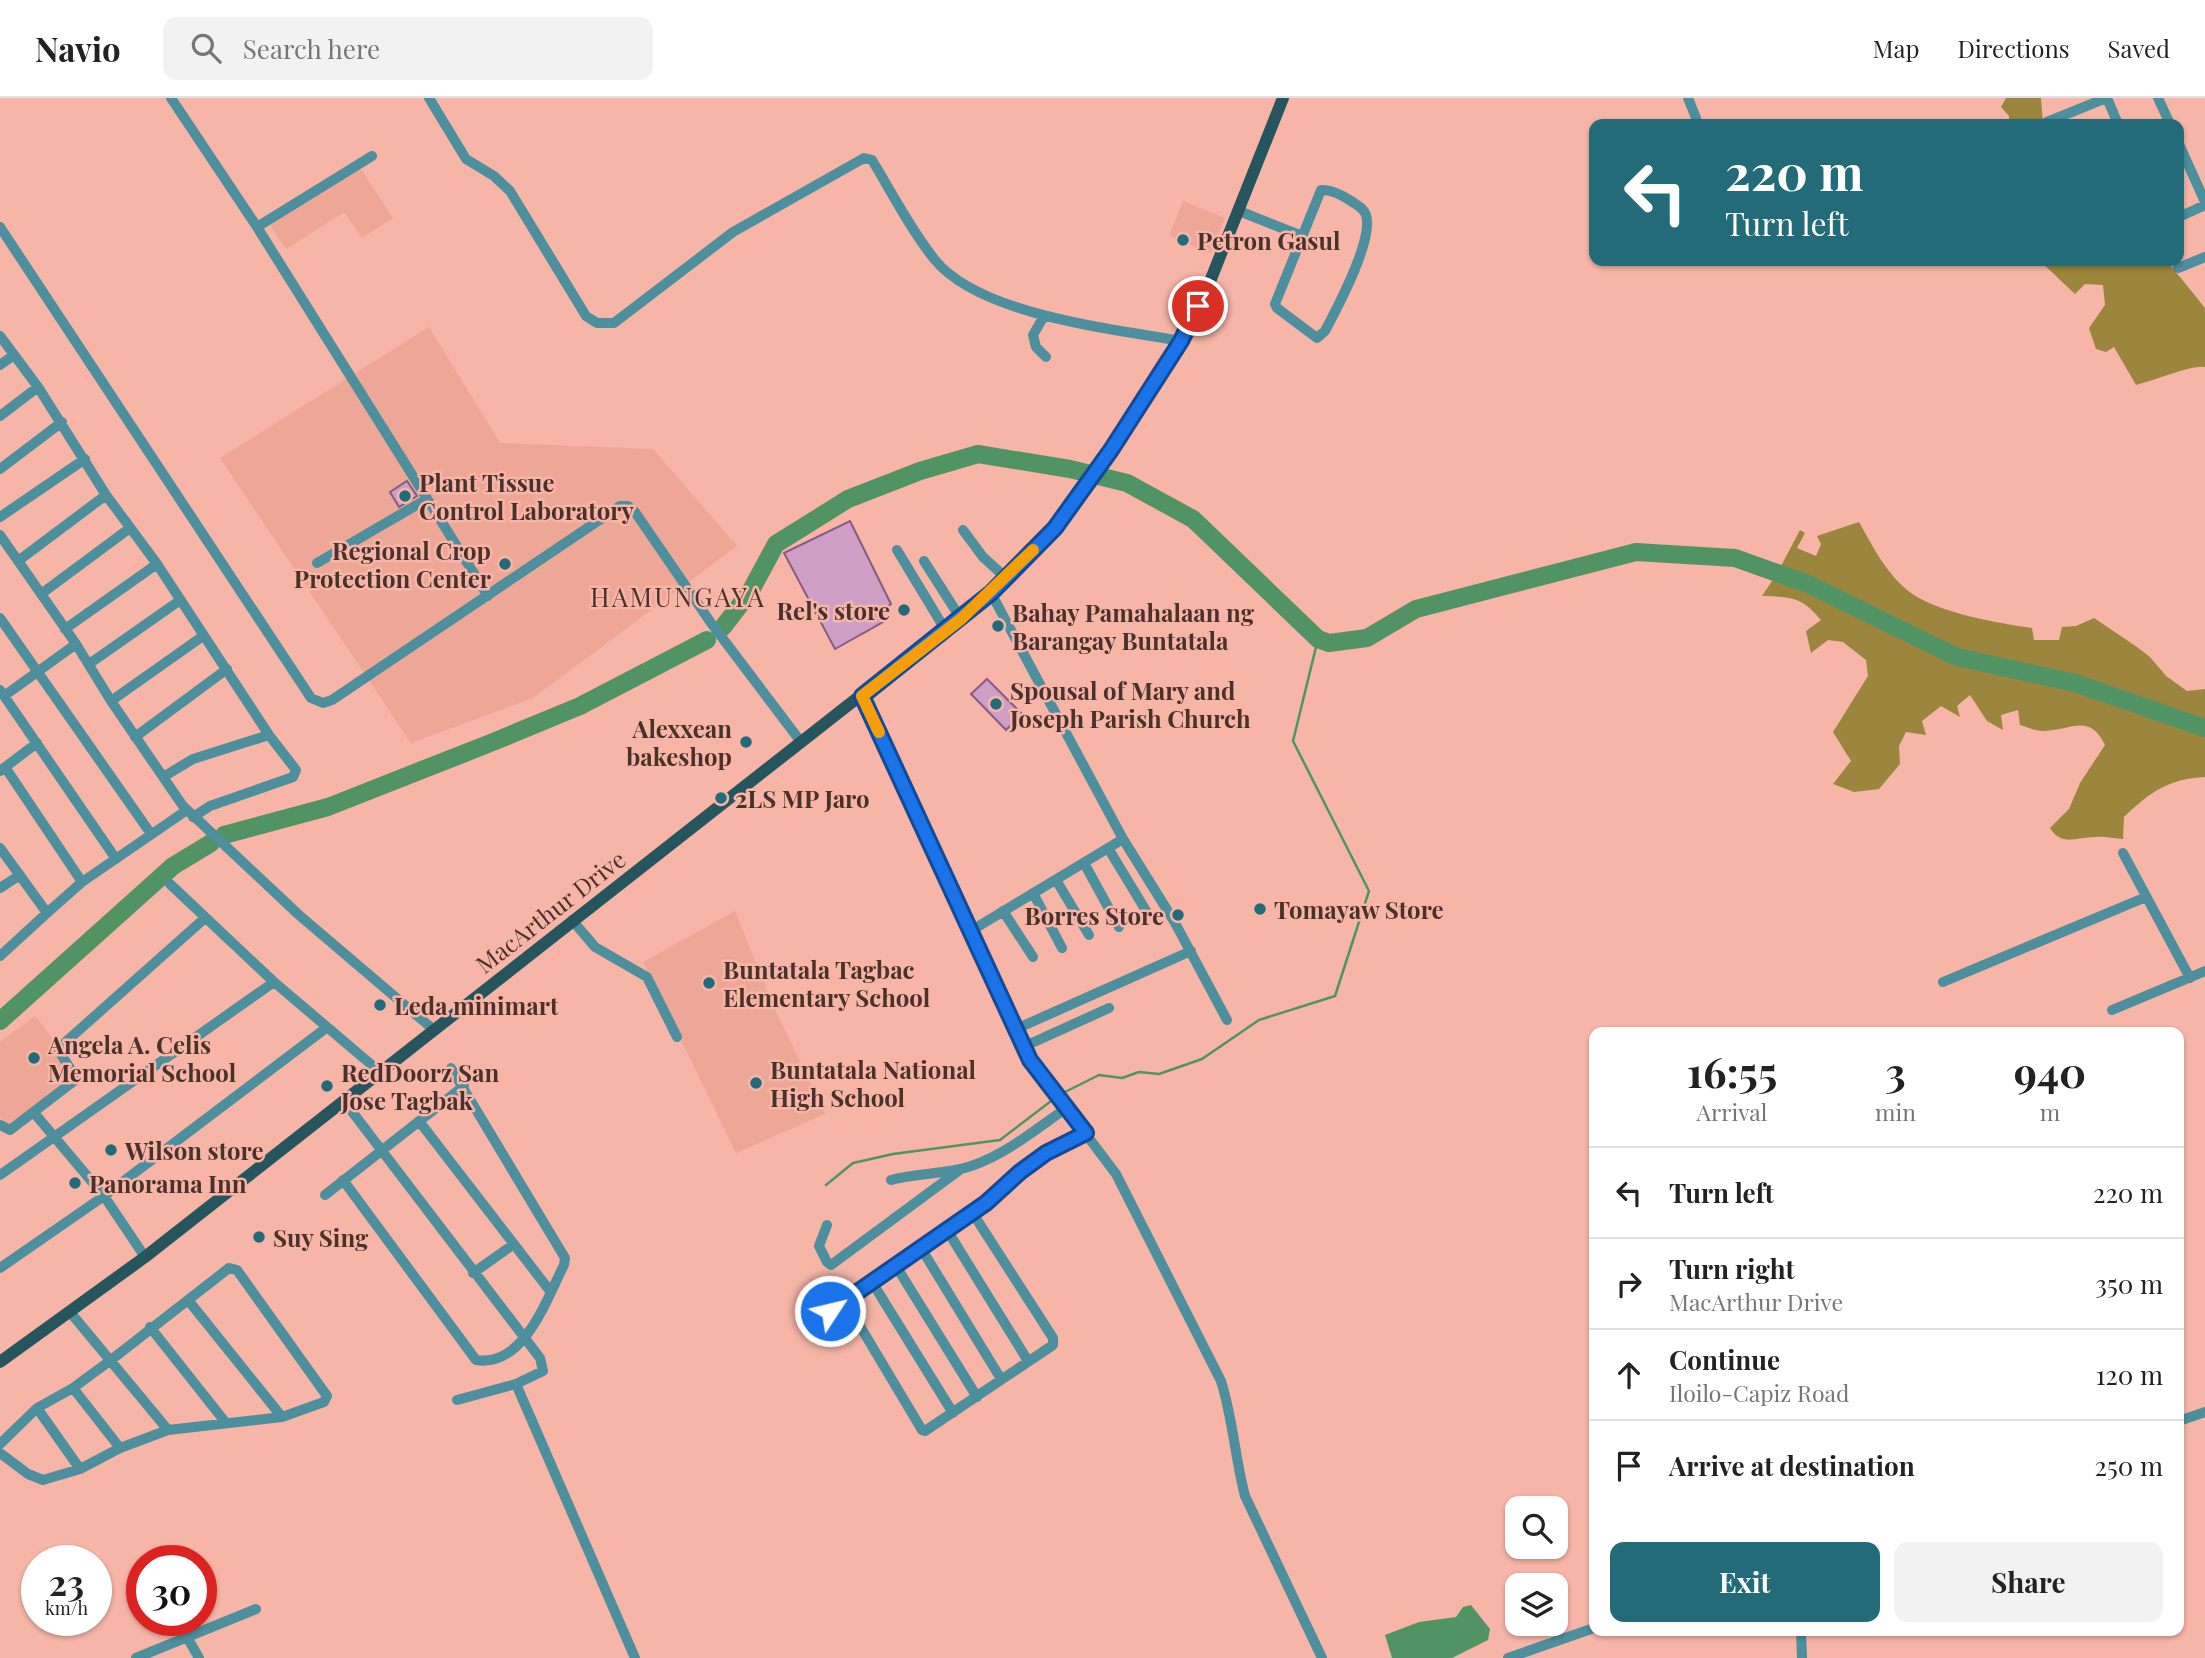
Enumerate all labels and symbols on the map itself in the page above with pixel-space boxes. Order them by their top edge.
place label: Petron Gasul [1197,224,1341,256]
marker: Petron Gasul [1175,232,1191,248]
pin [1168,276,1228,336]
place label: Plant Tissue Control Laboratory [419,466,634,526]
marker: Plant Tissue Control Laboratory [397,488,413,504]
place label: Regional Crop Protection Center [294,534,492,594]
marker: Regional Crop Protection Center [497,556,513,572]
district label: HAMUNGAYA [590,579,766,614]
place label: Rel's store [776,594,890,626]
place label: Bahay Pamahalaan ng Barangay Buntatala [1012,596,1255,656]
marker: Rel's store [896,602,912,618]
marker: Bahay Pamahalaan ng Barangay Buntatala [990,618,1006,634]
place label: Spousal of Mary and Joseph Parish Church [1009,674,1251,734]
marker: Spousal of Mary and Joseph Parish Church [988,696,1004,712]
place label: Alexxean bakeshop [626,712,732,772]
marker: Alexxean bakeshop [738,734,754,750]
place label: 2LS MP Jaro [735,782,870,814]
marker: 2LS MP Jaro [713,790,729,806]
street label: MacArthur Drive [469,842,631,980]
place label: Tomayaw Store [1274,893,1444,925]
place label: Borres Store [1025,899,1164,931]
marker: Tomayaw Store [1252,901,1268,917]
marker: Borres Store [1170,907,1186,923]
place label: Buntatala Tagbac Elementary School [723,953,931,1013]
marker: Buntatala Tagbac Elementary School [701,975,717,991]
place label: Leda minimart [394,989,559,1021]
marker: Leda minimart [372,997,388,1013]
place label: Angela A. Celis Memorial School [47,1028,237,1088]
marker: Angela A. Celis Memorial School [26,1050,42,1066]
place label: Buntatala National High School [770,1053,977,1113]
place label: RedDoorz San Jose Tagbak [340,1056,499,1116]
marker: Buntatala National High School [748,1075,764,1091]
marker: RedDoorz San Jose Tagbak [319,1078,335,1094]
place label: Wilson store [124,1134,264,1166]
marker: Wilson store [103,1142,119,1158]
place label: Panorama Inn [89,1167,247,1199]
marker: Panorama Inn [67,1175,83,1191]
place label: Suy Sing [273,1221,369,1253]
marker: Suy Sing [251,1229,267,1245]
position arrow [793,1274,867,1348]
speed limit sign: 30 [126,1545,217,1636]

